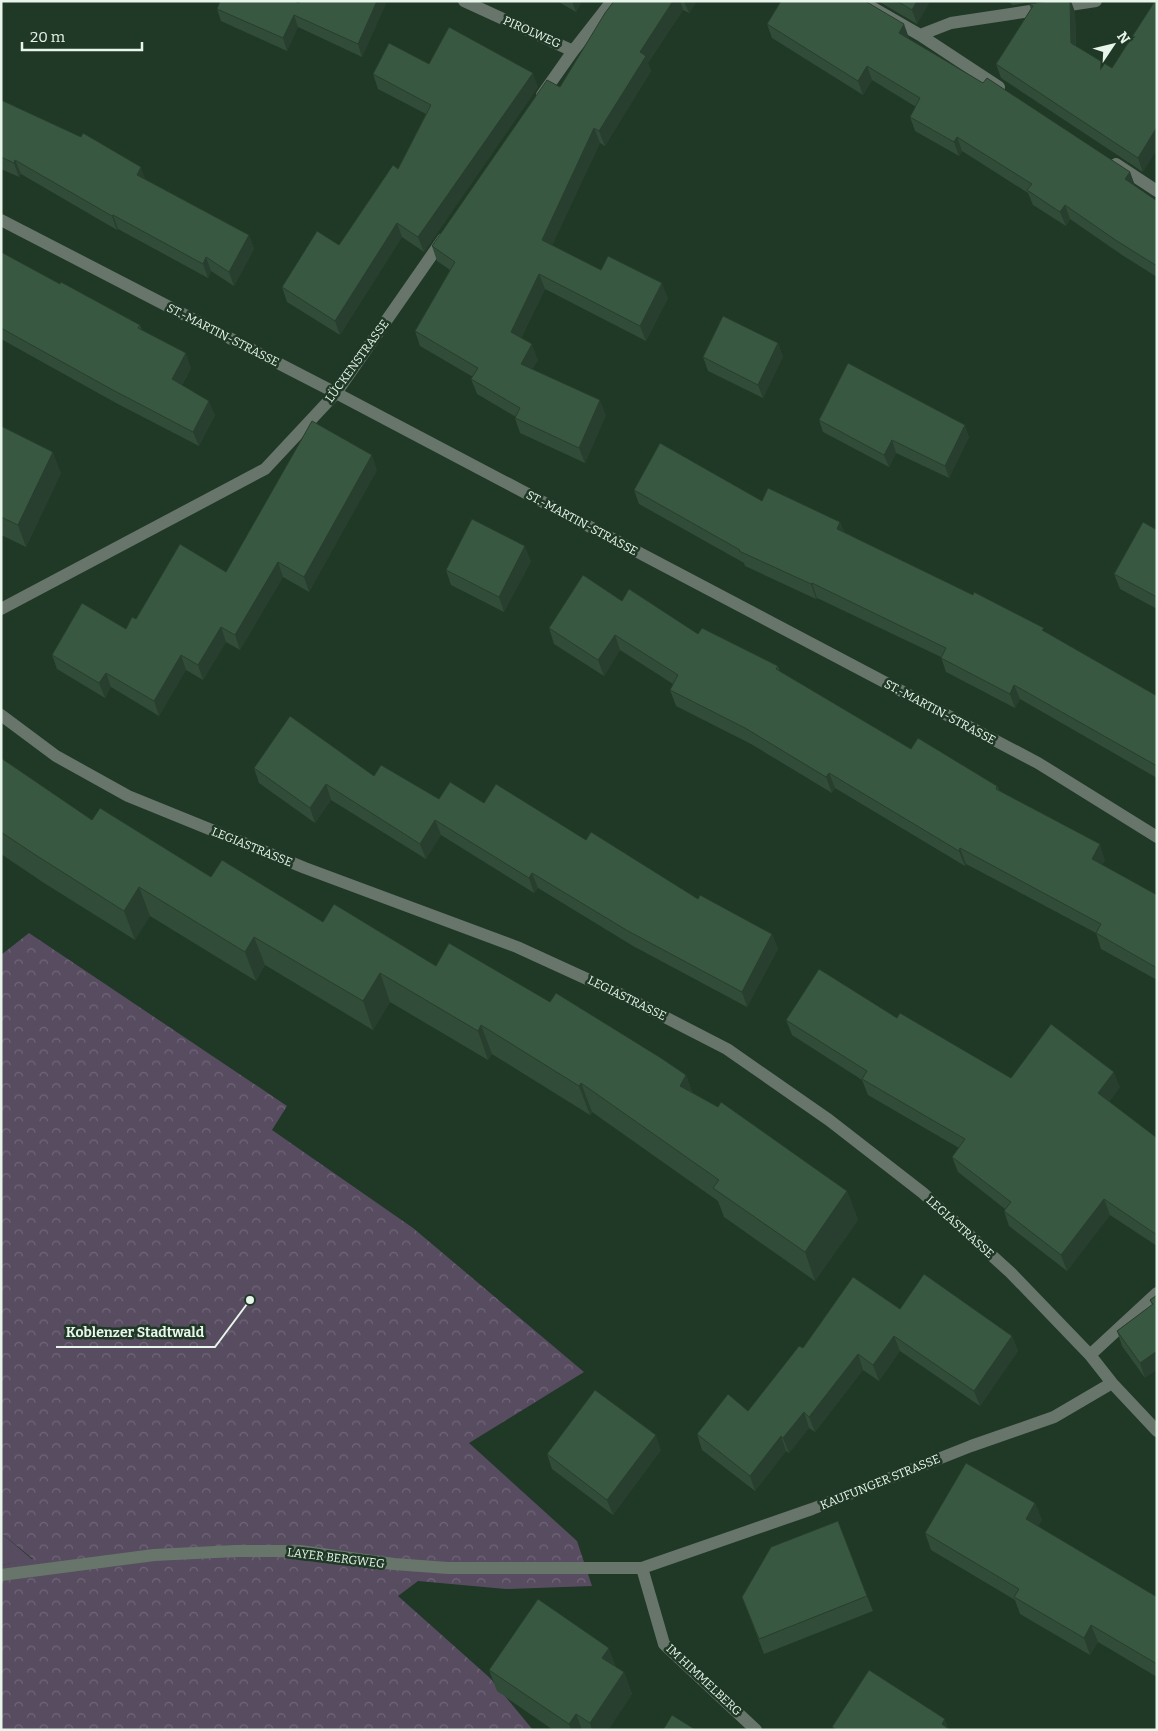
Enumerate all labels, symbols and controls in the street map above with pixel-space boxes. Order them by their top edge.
street label: PIROLWEG [501,13,563,51]
scale bar [22,20,142,52]
north arrow [1088,20,1138,70]
text: 20 m [30,28,66,46]
text: N [1113,29,1133,47]
street label: ST.-MARTIN-STRASSE [165,301,281,369]
street label: LÜCKENSTRASSE [321,316,392,405]
street label: ST.-MARTIN-STRASSE [524,488,640,558]
street label: ST.-MARTIN-STRASSE [882,677,998,747]
street label: LEGIASTRASSE [210,824,294,870]
street label: LEGIASTRASSE [585,973,669,1023]
street label: LEGIASTRASSE [923,1193,997,1261]
callout: Koblenzer Stadtwald [56,1318,215,1347]
text: Koblenzer Stadtwald [66,1324,205,1341]
street label: KAUFUNGER STRASSE [818,1452,942,1512]
street label: LAYER BERGWEG [286,1545,386,1571]
street label: IM HIMMELBERG [663,1641,745,1719]

